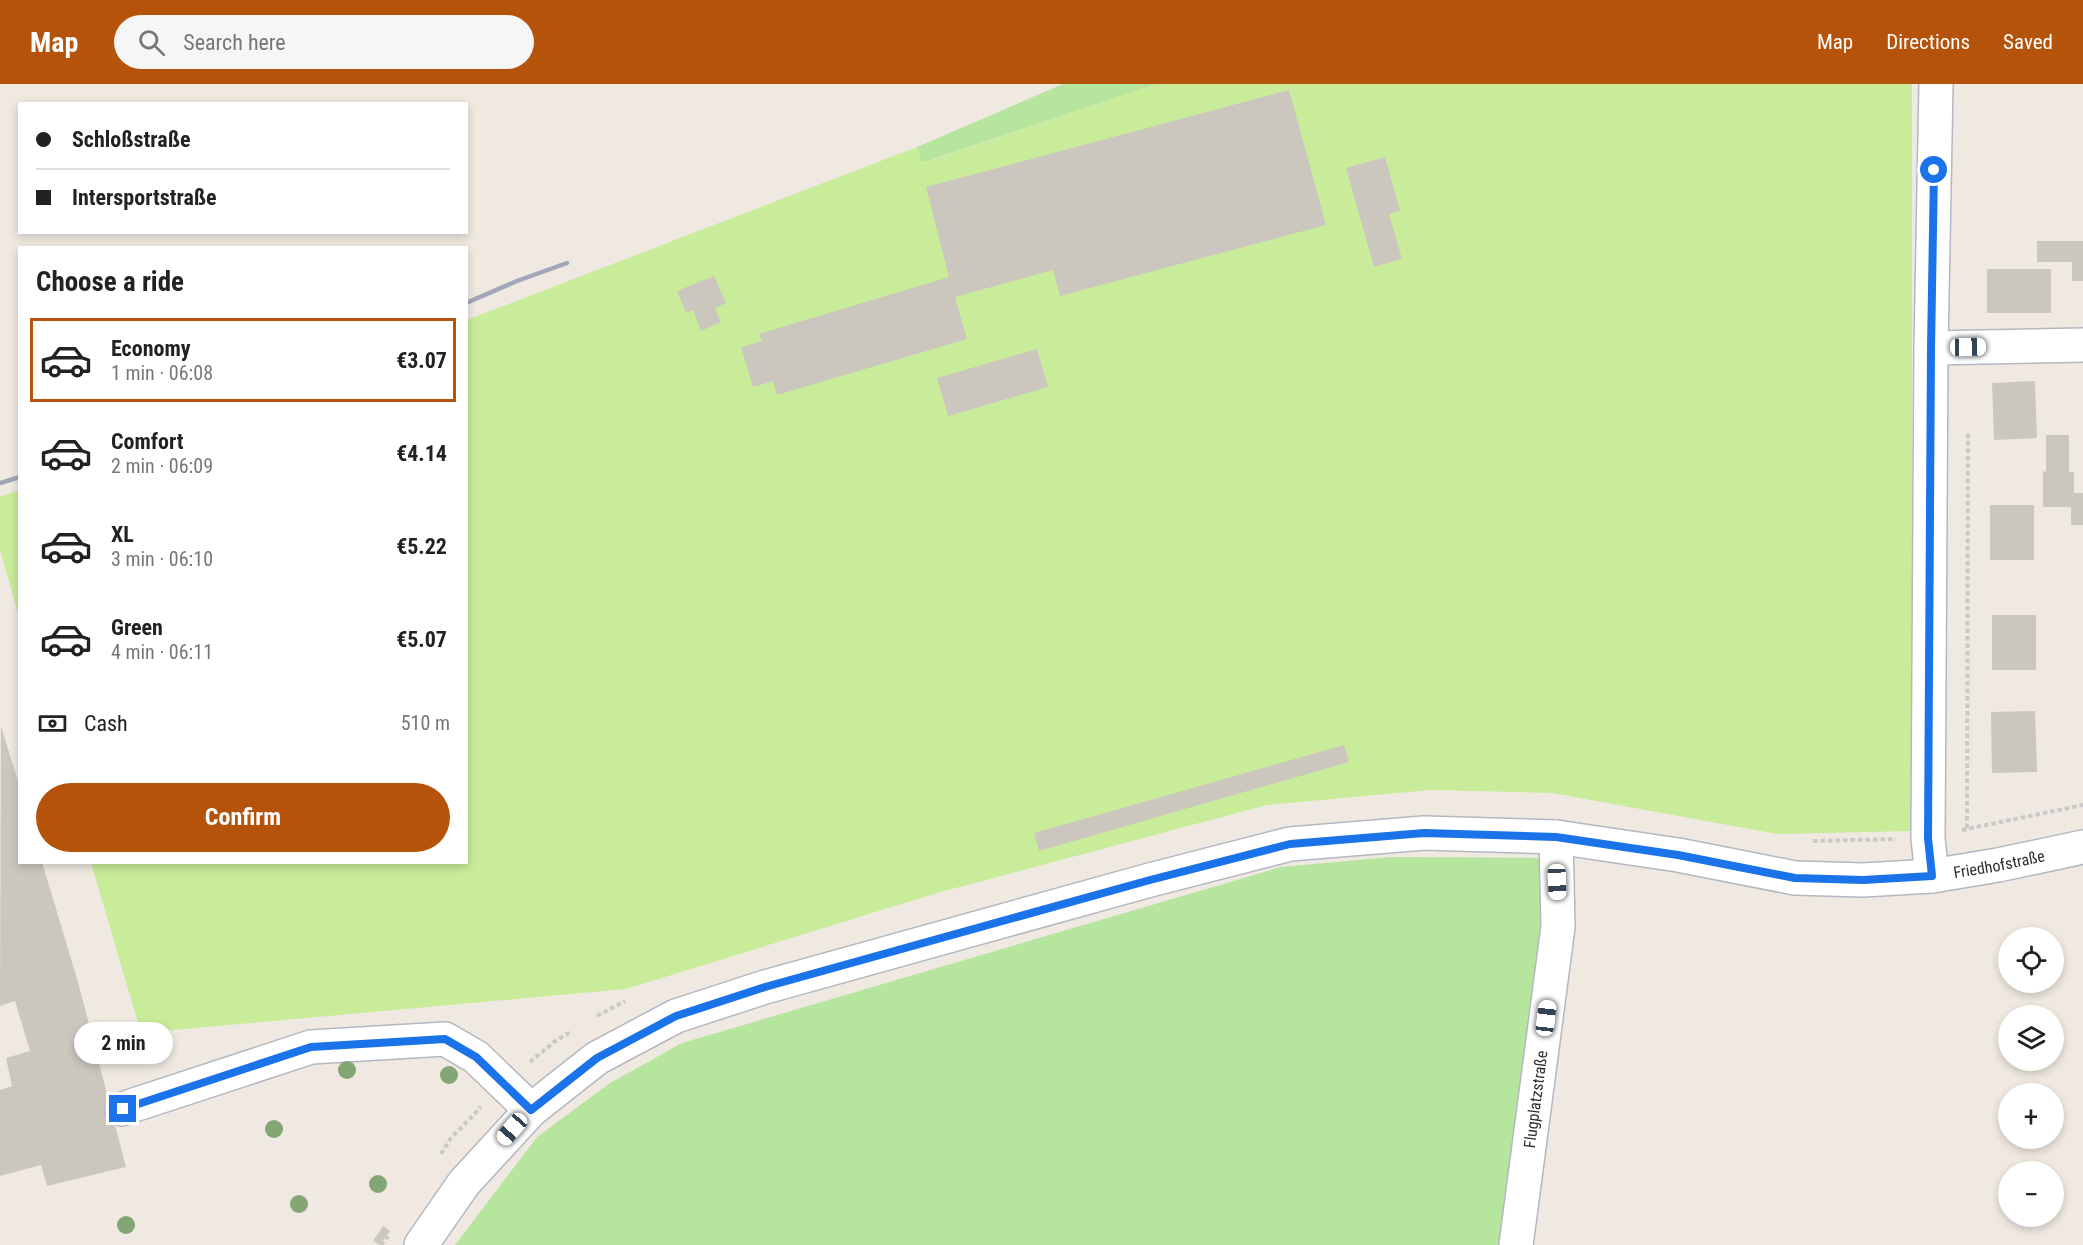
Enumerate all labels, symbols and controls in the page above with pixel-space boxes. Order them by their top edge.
search box [114,15,534,69]
text: Map [30,26,78,59]
icon: search [135,26,168,59]
text: Search here [183,30,286,55]
text: Map [1817,30,1853,54]
text: Directions [1886,30,1970,54]
text: Saved [2003,30,2053,54]
text: Schloßstraße [72,127,190,152]
route start [1920,156,1947,183]
text: Intersportstraße [72,185,217,210]
text: Choose a ride [36,266,184,298]
icon: car [39,333,93,387]
text: Economy [111,336,191,361]
car [1950,338,1986,356]
text: €3.07 [396,348,447,373]
text: 1 min · 06:08 [111,361,213,385]
icon: car [39,426,93,480]
text: Comfort [111,429,184,454]
text: €4.14 [396,441,447,466]
text: 2 min · 06:09 [111,454,213,478]
icon: car [39,519,93,573]
text: XL [111,522,134,547]
text: €5.22 [396,534,447,559]
text: 3 min · 06:10 [111,547,213,571]
icon: car [39,612,93,666]
text: Green [111,615,163,640]
text: €5.07 [396,627,447,652]
text: 4 min · 06:11 [111,640,213,664]
icon: cash [36,707,69,740]
text: Cash [84,711,128,736]
text: 510 m [401,711,450,735]
button: Confirm [36,783,450,852]
street label: Friedhofstraße [1952,846,2046,882]
car [1547,864,1567,900]
map controls [1998,927,2064,1227]
button: locate [1998,927,2064,993]
car [1535,999,1557,1037]
button: layers [1998,1005,2064,1071]
callout: 2 min [74,1022,172,1064]
text: 2 min [101,1031,146,1055]
street label: Flugplatzstraße [1520,1049,1552,1149]
button: + [1998,1083,2064,1149]
route end [109,1095,136,1122]
car [493,1110,531,1148]
button: − [1998,1161,2064,1227]

